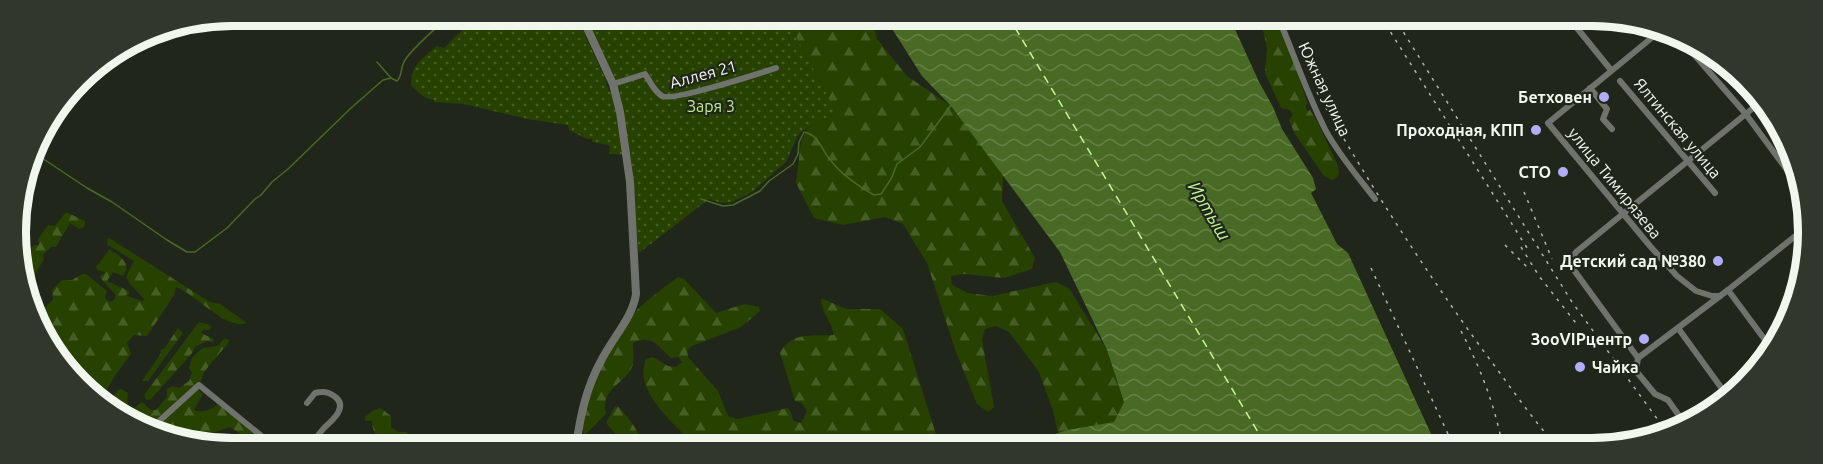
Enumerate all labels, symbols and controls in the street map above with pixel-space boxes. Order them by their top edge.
street label: Южная улица [1295,39,1355,139]
street label: Аллея 21 [668,56,738,92]
street label: Ялтинская улица [1631,74,1725,182]
place label: Бетховен [1518,88,1592,106]
marker: Бетховен [1597,90,1611,104]
park label: Заря 3 [687,97,735,115]
place label: Проходная, КПП [1396,121,1524,139]
marker: Проходная, КПП [1529,123,1543,137]
street label: улица Тимирязева [1565,124,1665,242]
place label: СТО [1519,163,1551,181]
marker: СТО [1556,165,1570,179]
water label: Иртыш [1185,177,1235,244]
place label: Детский сад №380 [1560,252,1706,270]
marker: Детский сад №380 [1711,254,1725,268]
place label: ЗооVIPцентр [1531,330,1632,348]
marker: ЗооVIPцентр [1637,332,1651,346]
place label: Чайка [1592,358,1639,376]
marker: Чайка [1573,360,1587,374]

